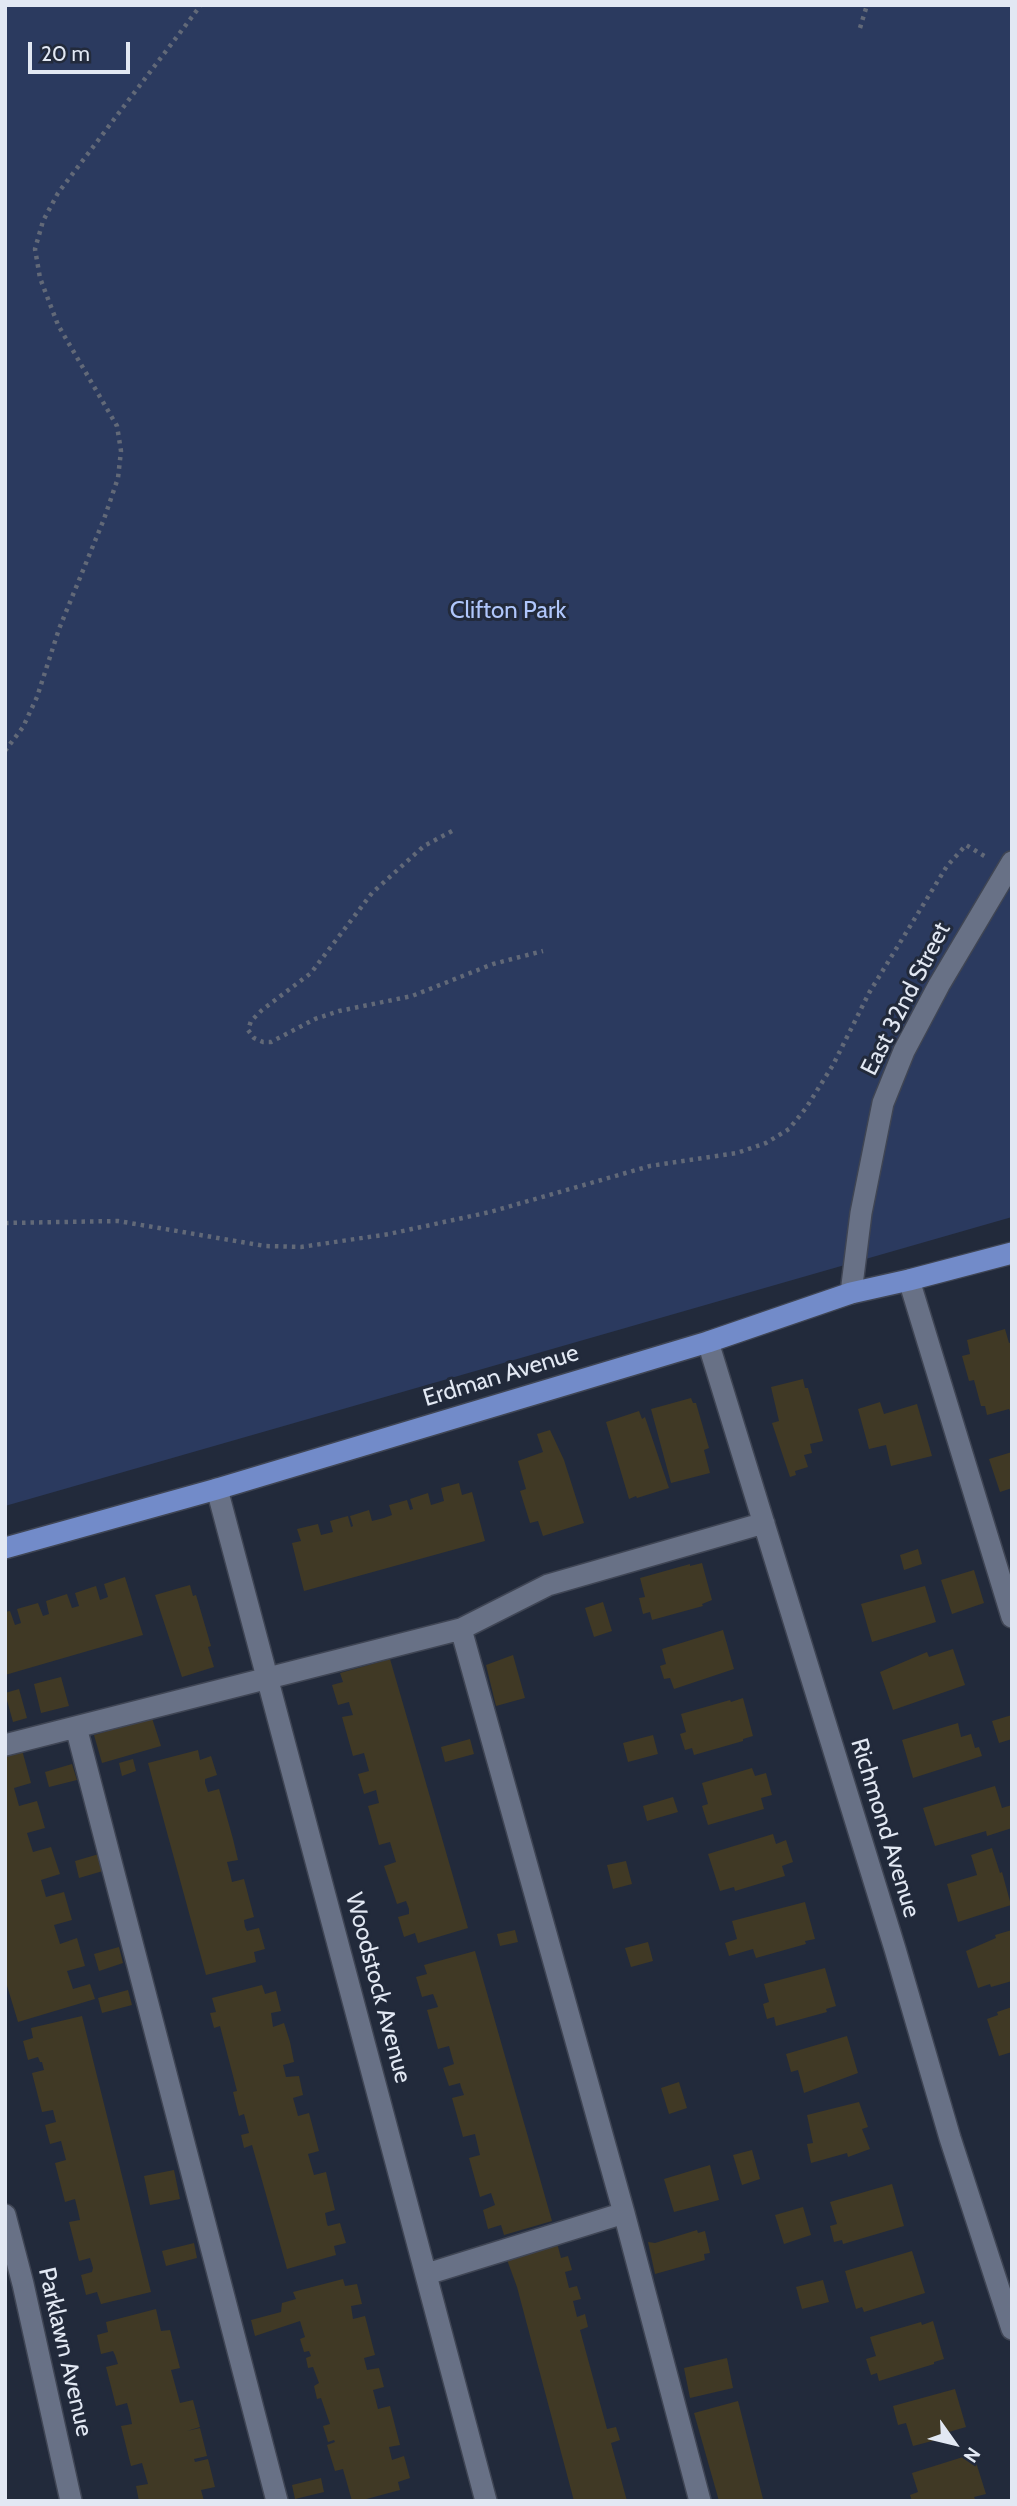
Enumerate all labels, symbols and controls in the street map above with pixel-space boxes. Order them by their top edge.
scale bar [32,28,133,72]
text: 20 m [41,41,90,66]
park label: Clifton Park [450,597,566,625]
street label: East 32nd Street [855,918,957,1080]
street label: Erdman Avenue [420,1339,582,1413]
street label: Richmond Avenue [844,1735,926,1921]
street label: Woodstock Avenue [339,1890,417,2086]
street label: Parklawn Avenue [32,2265,98,2439]
north arrow [919,2408,989,2478]
text: N [959,2443,985,2467]

